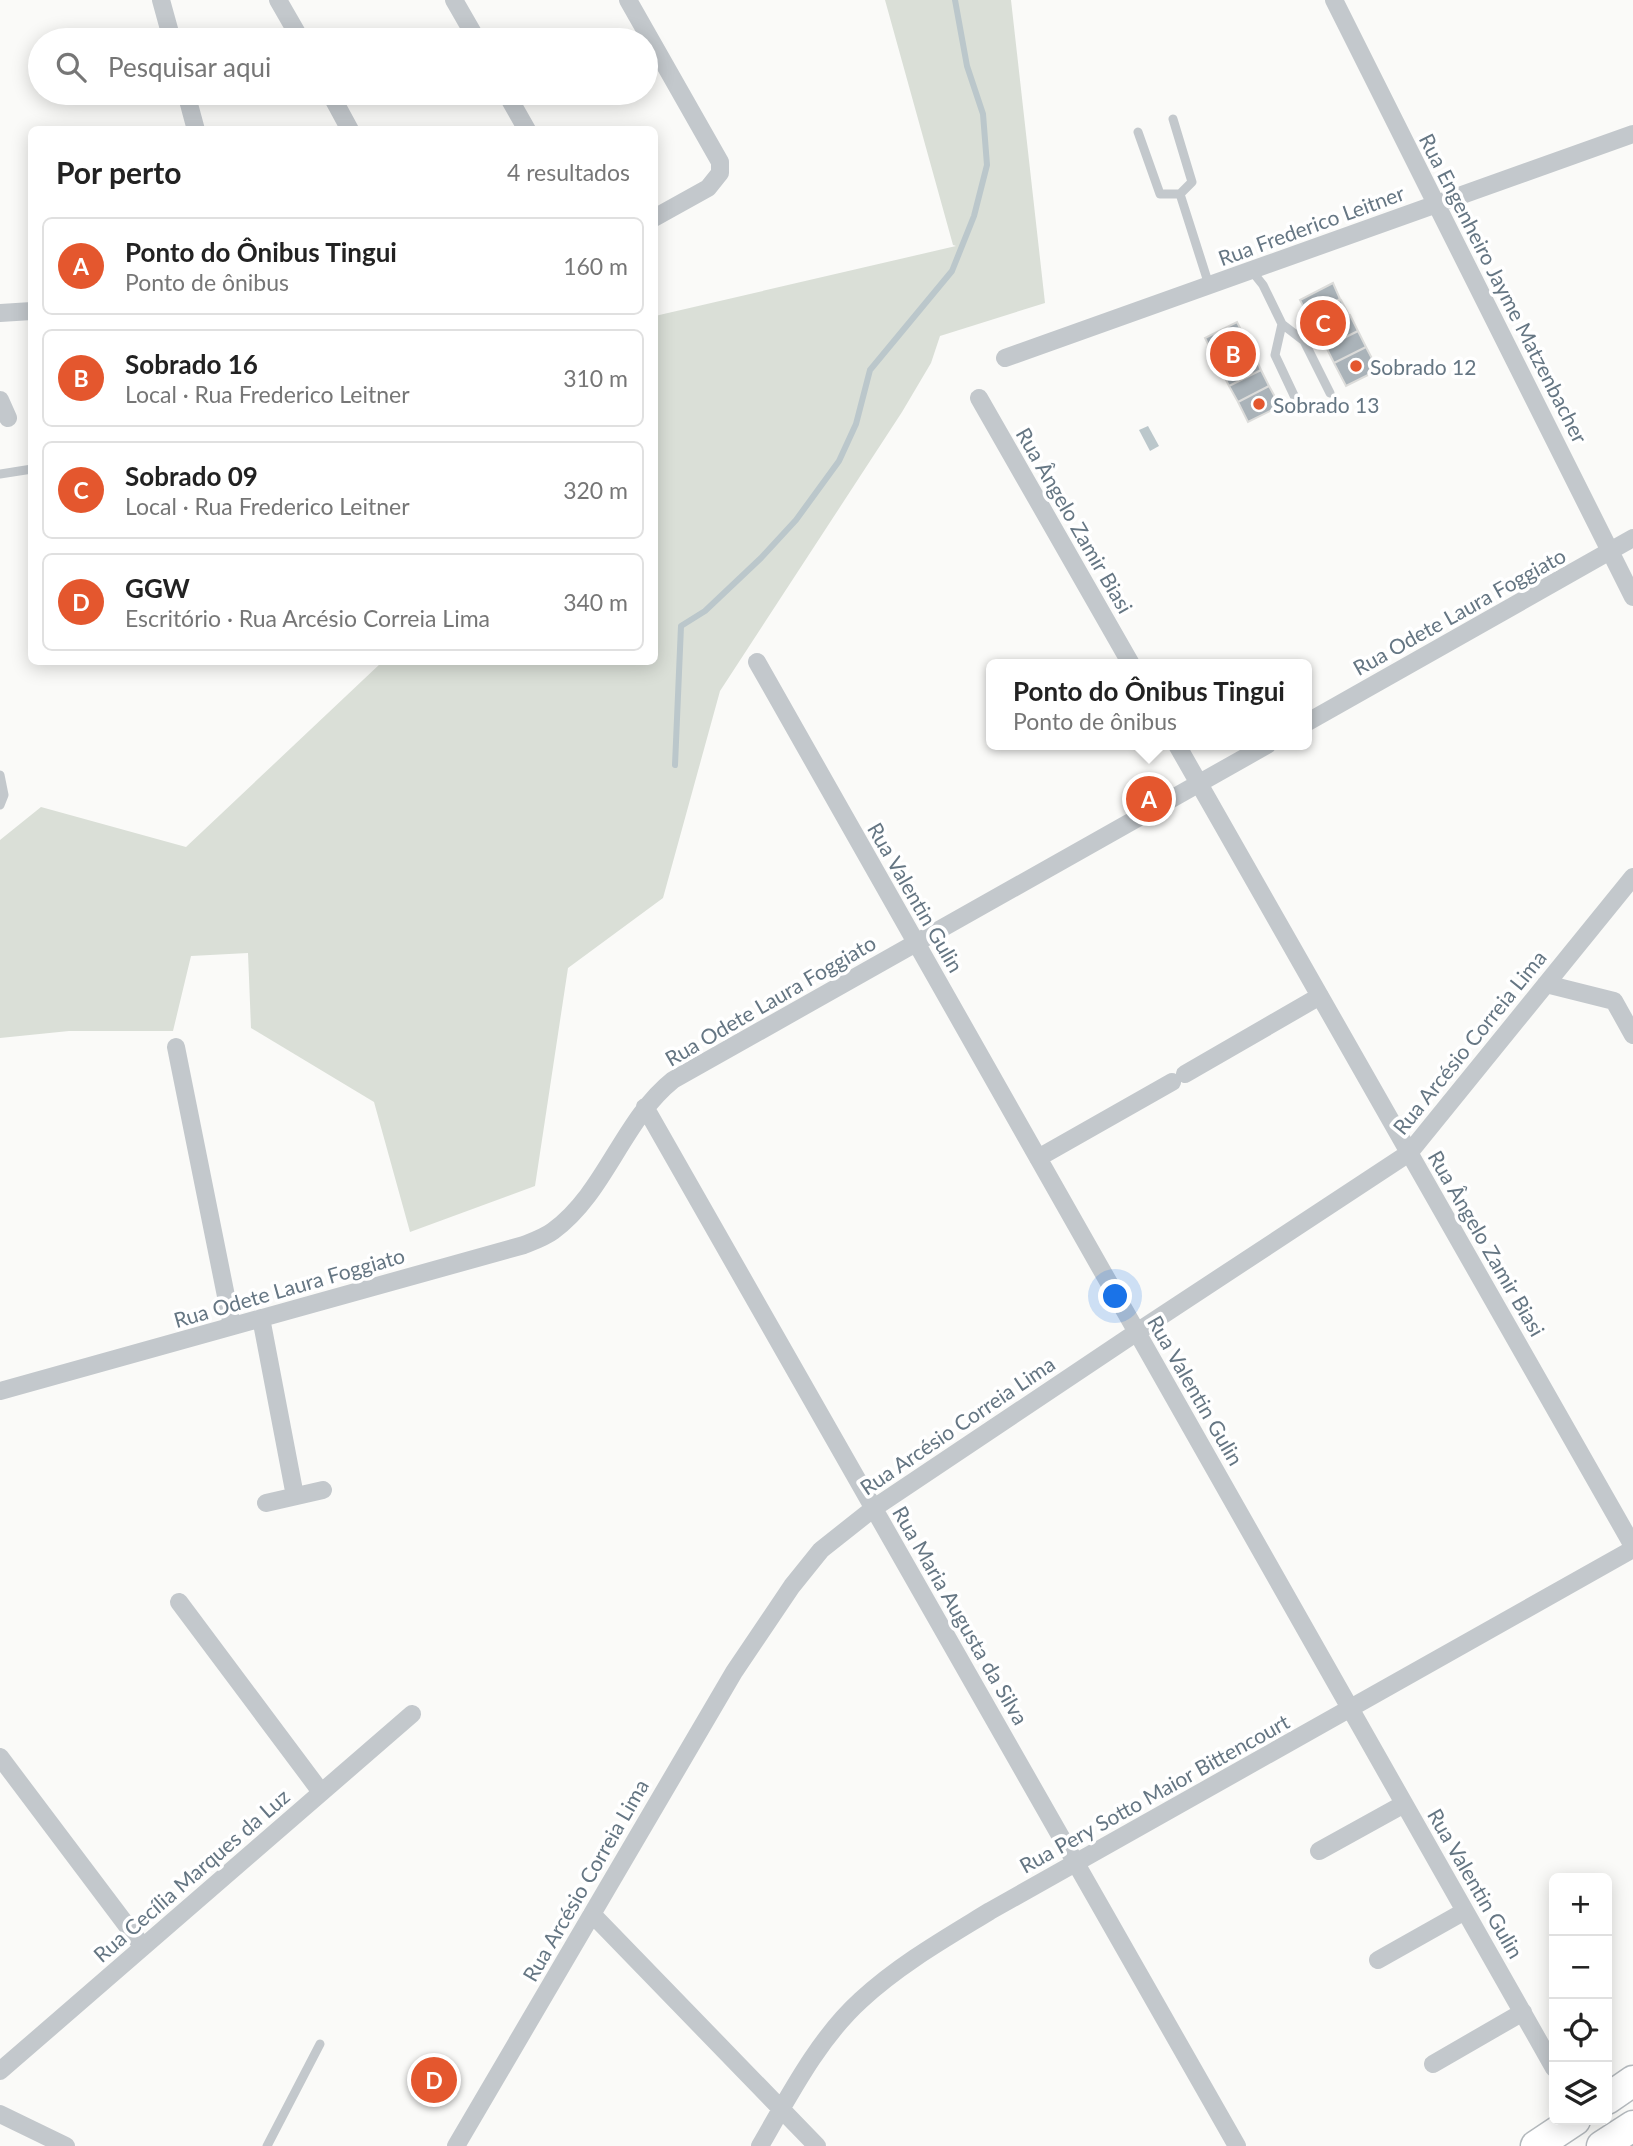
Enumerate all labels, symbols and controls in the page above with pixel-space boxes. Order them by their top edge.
search box [28,28,658,105]
icon: search [52,48,90,86]
text: Pesquisar aqui [108,51,271,83]
street label: Rua Engenheiro Jayme Matzenbacher [1415,129,1593,447]
text: Por perto [56,154,181,190]
text: 4 resultados [507,158,630,186]
street label: Rua Frederico Leitner [1214,180,1408,270]
text: Ponto do Ônibus Tingui [125,236,397,268]
text: A [73,252,89,280]
text: 160 m [563,252,628,280]
text: Ponto de ônibus [125,268,289,296]
pin: C [1300,297,1346,349]
pin: B [1210,328,1256,380]
text: Sobrado 16 [125,348,258,380]
place label: Sobrado 12 [1370,354,1476,379]
marker: Sobrado 12 [1348,358,1364,374]
text: B [73,364,89,392]
text: 310 m [563,364,628,392]
text: Local · Rua Frederico Leitner [125,380,410,408]
place label: Sobrado 13 [1273,392,1379,417]
marker: Sobrado 13 [1251,396,1267,412]
street label: Rua Ângelo Zamir Biasi [1012,423,1138,617]
text: Sobrado 09 [125,460,258,492]
text: C [73,476,89,504]
text: 320 m [563,476,628,504]
text: Local · Rua Frederico Leitner [125,492,410,520]
street label: Rua Odete Laura Foggiato [1348,542,1570,680]
text: GGW [125,572,190,604]
text: D [72,588,90,616]
text: 340 m [563,588,628,616]
text: Escritório · Rua Arcésio Correia Lima [125,604,490,632]
popup [986,659,1312,750]
text: Ponto do Ônibus Tingui [1013,675,1285,707]
text: Ponto de ônibus [1013,707,1177,735]
pin: A [1126,773,1172,825]
street label: Rua Valentin Gulin [863,818,969,976]
street label: Rua Odete Laura Foggiato [660,929,880,1071]
street label: Rua Arcésio Correia Lima [1387,945,1551,1139]
street label: Rua Ângelo Zamir Biasi [1424,1146,1550,1340]
street label: Rua Odete Laura Foggiato [171,1242,407,1332]
your location [1098,1279,1132,1313]
street label: Rua Valentin Gulin [1143,1311,1249,1469]
street label: Rua Arcésio Correia Lima [855,1351,1059,1499]
street label: Rua Maria Augusta da Silva [888,1501,1034,1729]
street label: Rua Pery Sotto Maior Bittencourt [1015,1708,1294,1878]
street label: Rua Arcésio Correia Lima [517,1774,653,1986]
street label: Rua Cecília Marques da Luz [88,1783,294,1967]
street label: Rua Valentin Gulin [1423,1804,1529,1962]
map controls [1549,1873,1612,2125]
button: + [1549,1873,1612,1936]
button: − [1549,1936,1612,1999]
button: locate [1549,1999,1612,2062]
pin: D [411,2054,457,2106]
button: layers [1549,2062,1612,2125]

